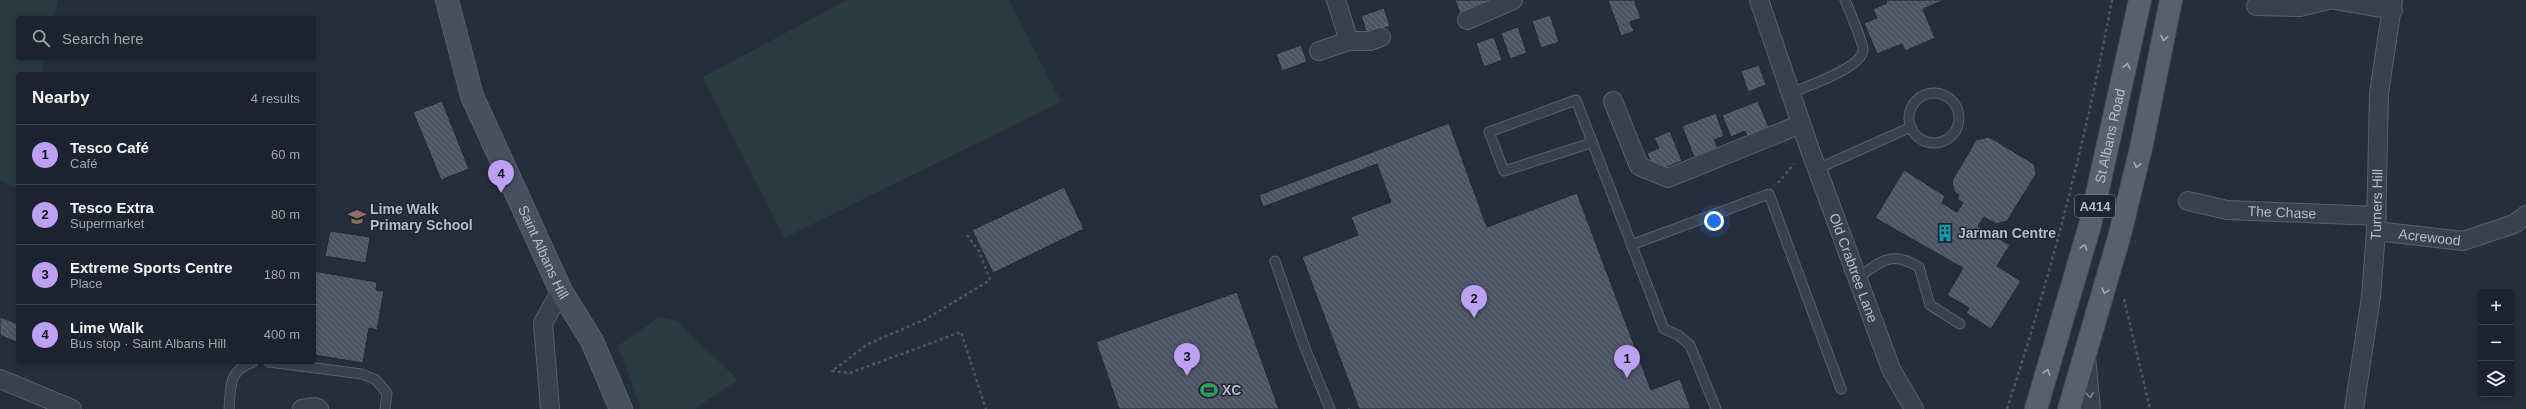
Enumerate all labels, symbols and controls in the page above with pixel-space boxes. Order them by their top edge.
search box [16,16,316,60]
icon: search [30,27,52,49]
text: Search here [62,30,144,47]
one-way arrow [2161,35,2169,41]
one-way arrow [2122,63,2130,69]
street label: St Albans Road [2092,87,2128,185]
text: Nearby [32,88,90,107]
text: 4 results [251,91,300,106]
text: Tesco Café [70,139,149,156]
text: 1 [41,147,49,162]
text: 60 m [271,147,300,162]
text: Café [70,156,97,171]
pin: 4 [488,160,514,193]
one-way arrow [2133,162,2141,169]
street label: Turners Hill [2367,169,2385,241]
road number: A414 [2075,195,2115,217]
text: Tesco Extra [70,199,154,216]
place label: Lime Walk Primary School [370,201,473,233]
street label: Saint Albans Hill [515,203,572,302]
street label: The Chase [2247,203,2317,222]
text: 2 [41,207,49,222]
text: 80 m [271,207,300,222]
school or university icon: Lime Walk Primary School [347,207,367,227]
your location [1704,211,1724,231]
street label: Old Crabtree Lane [1826,211,1881,325]
text: Supermarket [70,216,144,231]
building icon: Jarman Centre [1935,223,1955,243]
place label: Jarman Centre [1958,225,2056,241]
street label: Acrewood [2398,226,2462,249]
one-way arrow [2079,244,2088,251]
text: Extreme Sports Centre [70,259,233,276]
text: 3 [41,267,49,282]
text: 180 m [264,267,300,282]
text: Place [70,276,103,291]
pin: 2 [1461,285,1487,318]
one-way arrow [2101,288,2110,295]
map controls [2478,289,2514,397]
button: + [2478,289,2514,325]
text: Lime Walk [70,319,144,336]
button: − [2478,325,2514,361]
text: 4 [41,327,49,342]
text: 400 m [264,327,300,342]
text: Bus stop · Saint Albans Hill [70,336,226,351]
pin: 3 [1174,343,1200,376]
pin: 1 [1614,345,1640,378]
button: layers [2478,361,2514,397]
one-way arrow [2042,368,2051,375]
sports icon: XC [1199,380,1219,400]
place label: XC [1222,382,1241,398]
one-way arrow [2085,392,2094,398]

